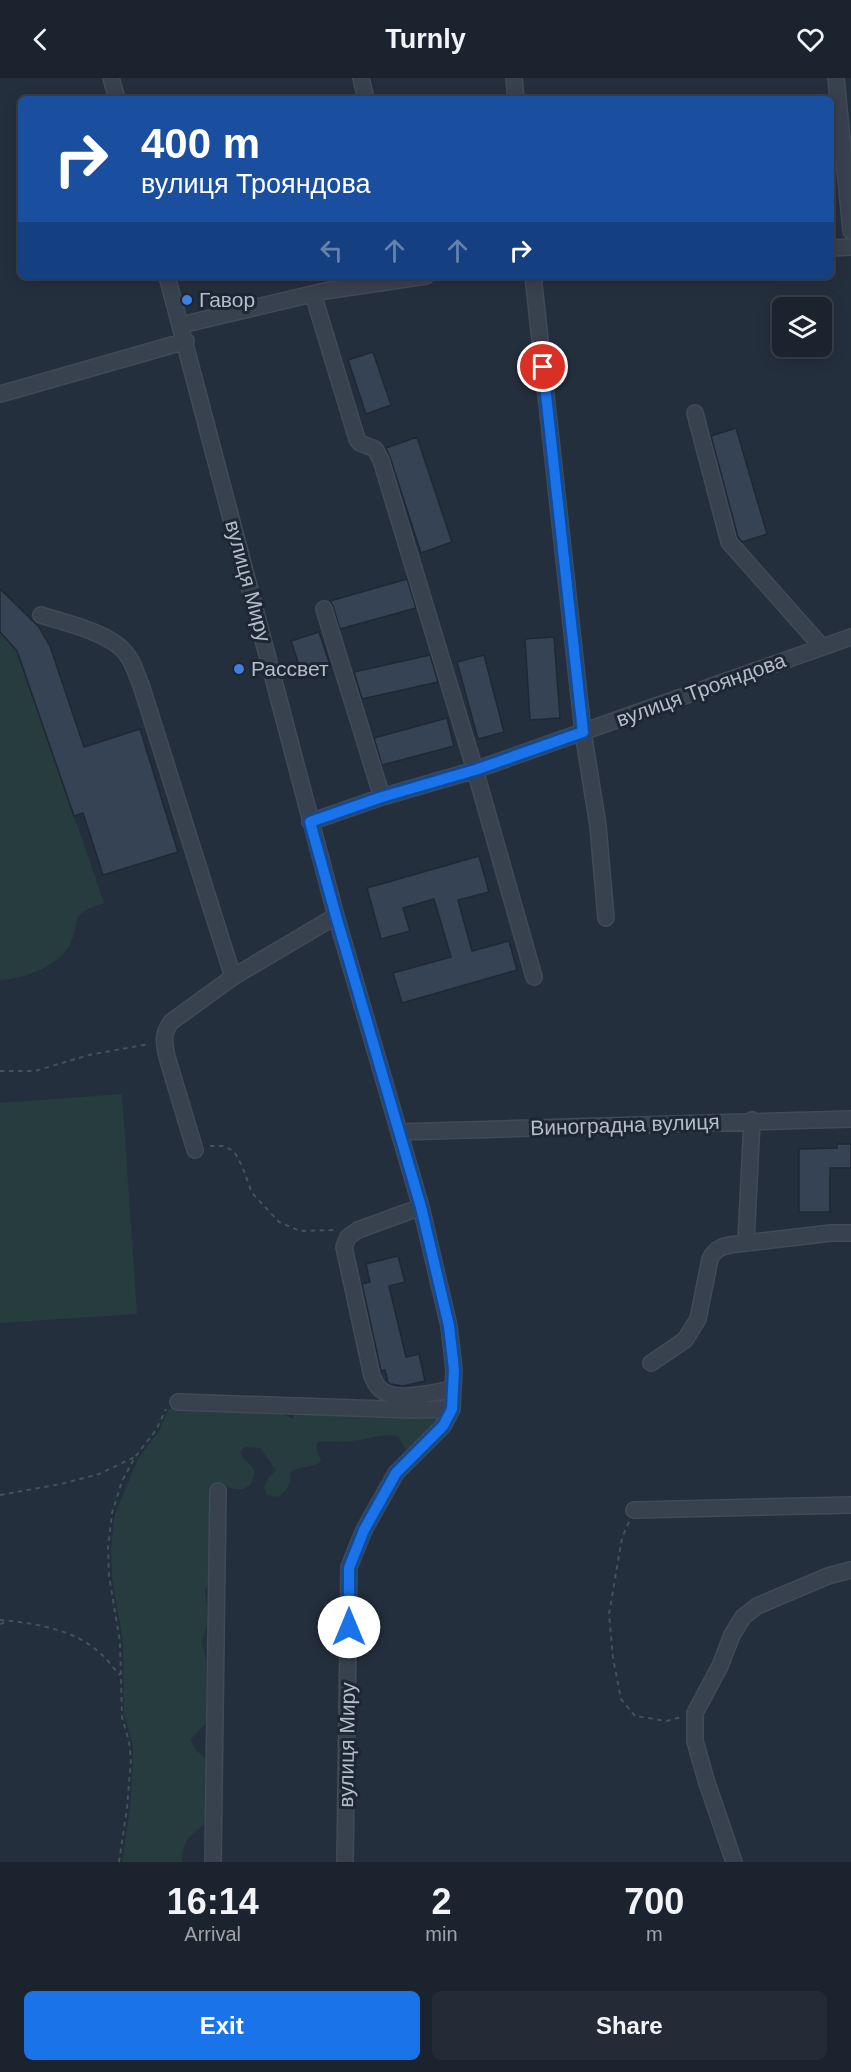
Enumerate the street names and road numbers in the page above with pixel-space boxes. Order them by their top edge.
street label: вулиця Миру [221,517,276,645]
street label: вулиця Трояндова [613,648,789,731]
street label: Виноградна вулиця [530,1110,720,1139]
street label: вулиця Миру [334,1682,359,1808]

